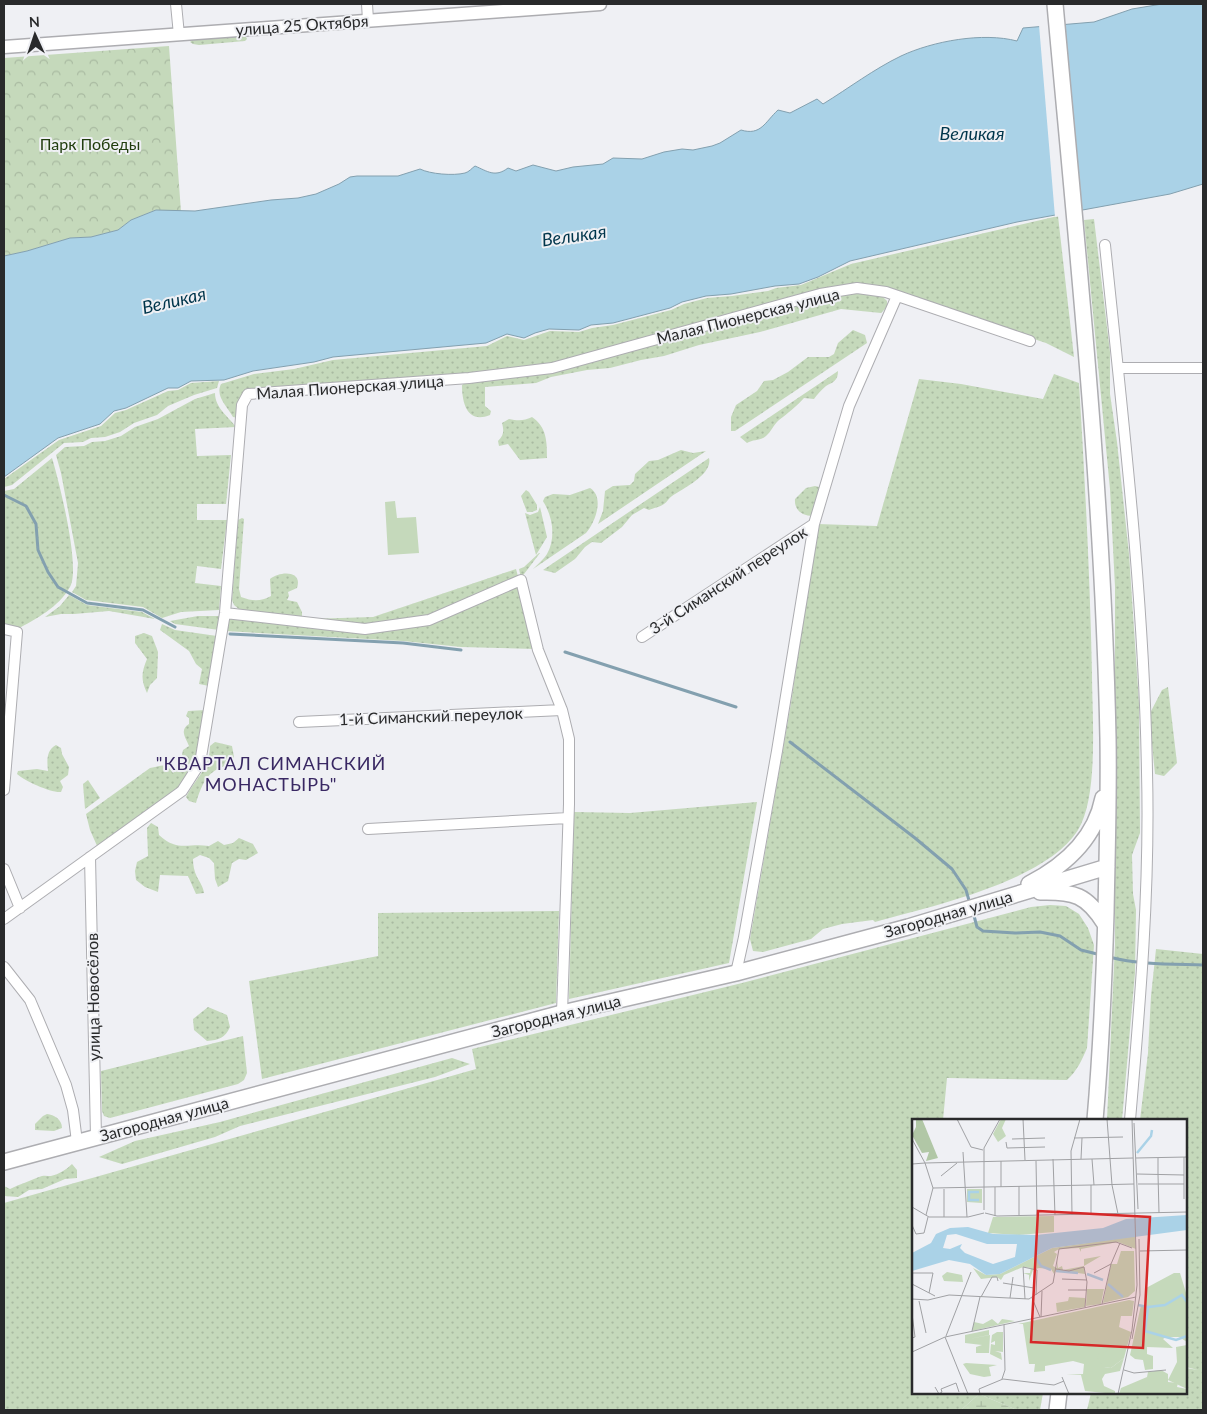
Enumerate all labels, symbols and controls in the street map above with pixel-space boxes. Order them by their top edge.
north arrow [10,10,60,60]
street label: улица 25 Октября [235,10,369,39]
text: N [28,13,40,30]
water label: Великая [939,122,1005,144]
park label: Парк Победы [40,134,140,153]
water label: Великая [540,220,608,250]
water label: Великая [140,282,208,318]
street label: Малая Пионерская улица [654,284,841,347]
street label: Малая Пионерская улица [256,370,444,403]
street label: 3-й Симанский переулок [645,521,811,638]
street label: 1-й Симанский переулок [339,703,524,728]
district label: "КВАРТАЛ СИМАНСКИЙ МОНАСТЫРЬ" [156,752,386,795]
street label: Загородная улица [882,886,1014,941]
street label: улица Новосёлов [82,933,103,1061]
street label: Загородная улица [489,990,623,1041]
street label: Загородная улица [97,1092,230,1145]
inset map [912,1119,1187,1394]

